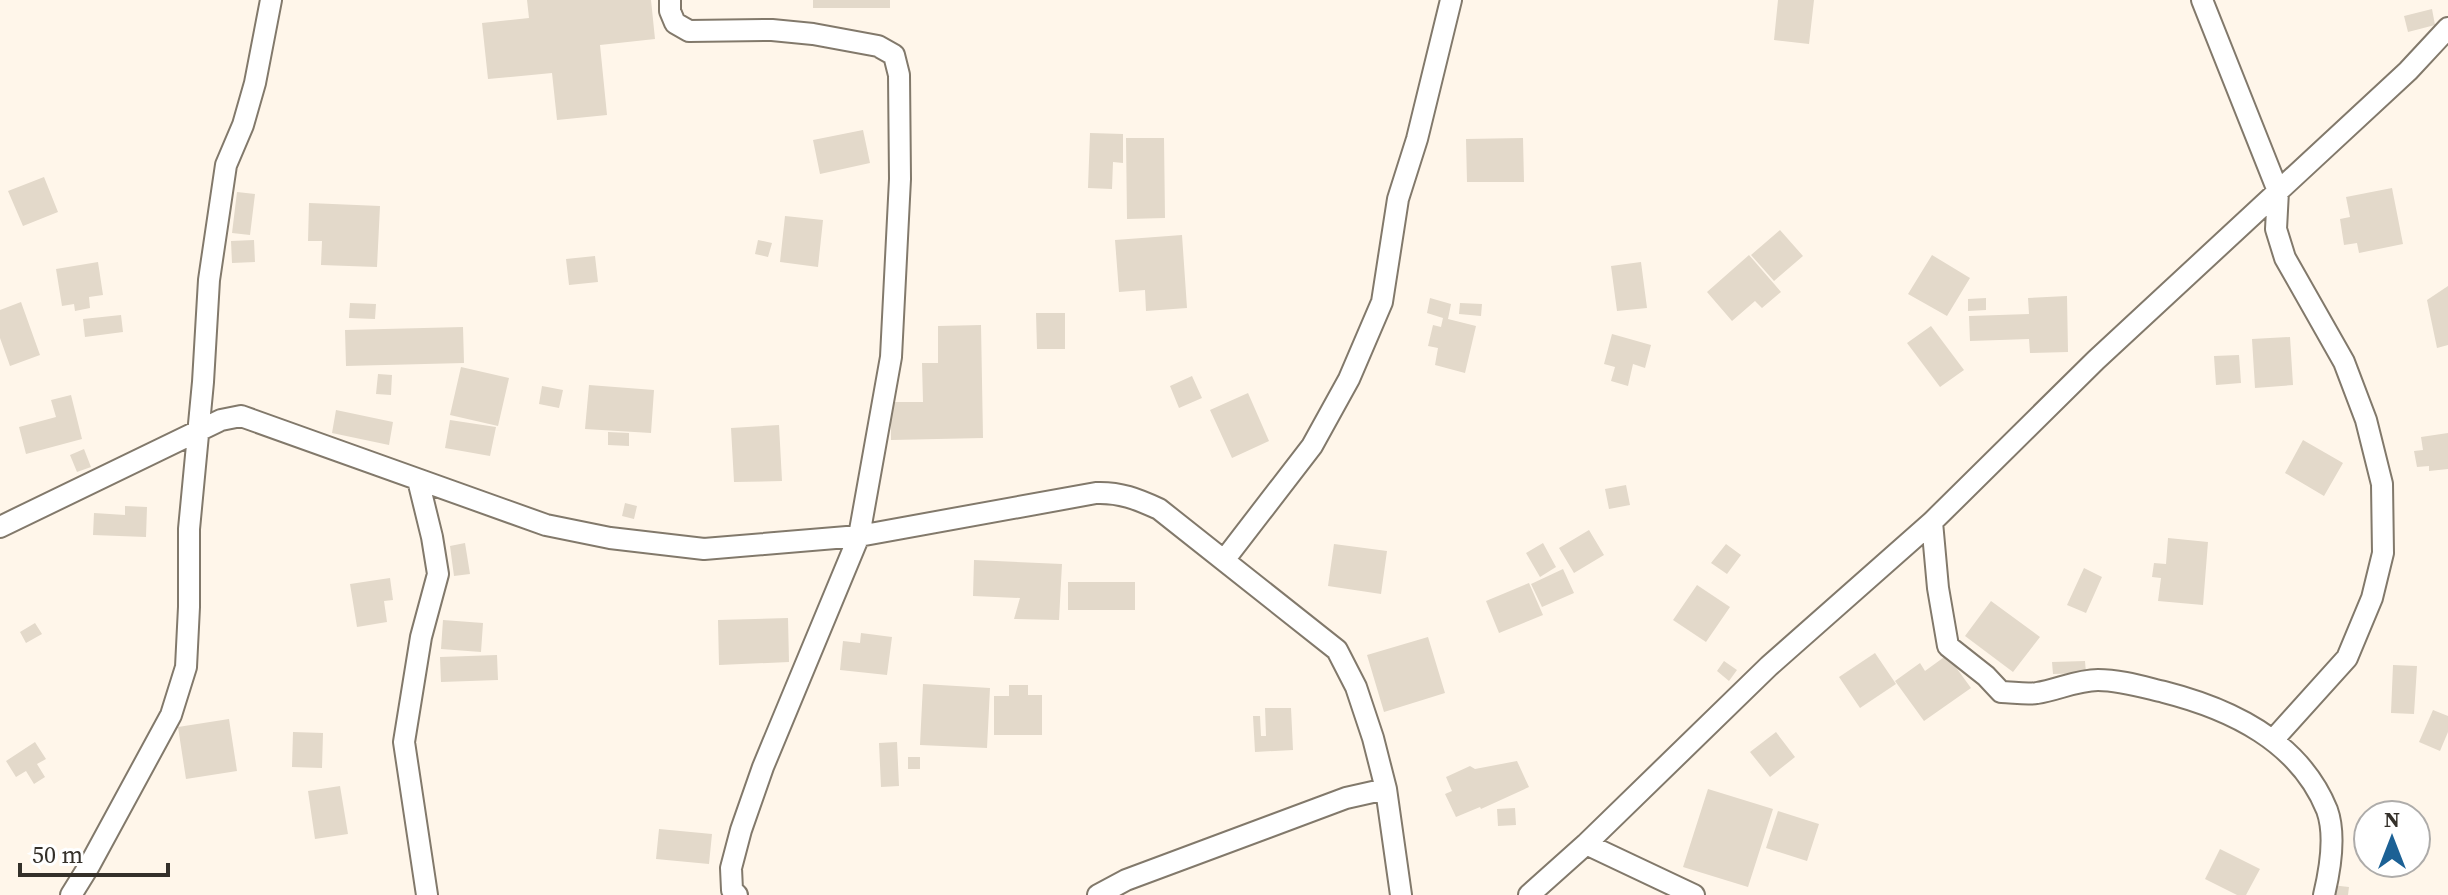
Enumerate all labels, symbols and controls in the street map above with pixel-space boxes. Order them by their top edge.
north arrow [2352,799,2432,879]
text: N [2384,804,2400,834]
scale bar [20,827,168,877]
text: 50 m [32,838,83,871]

